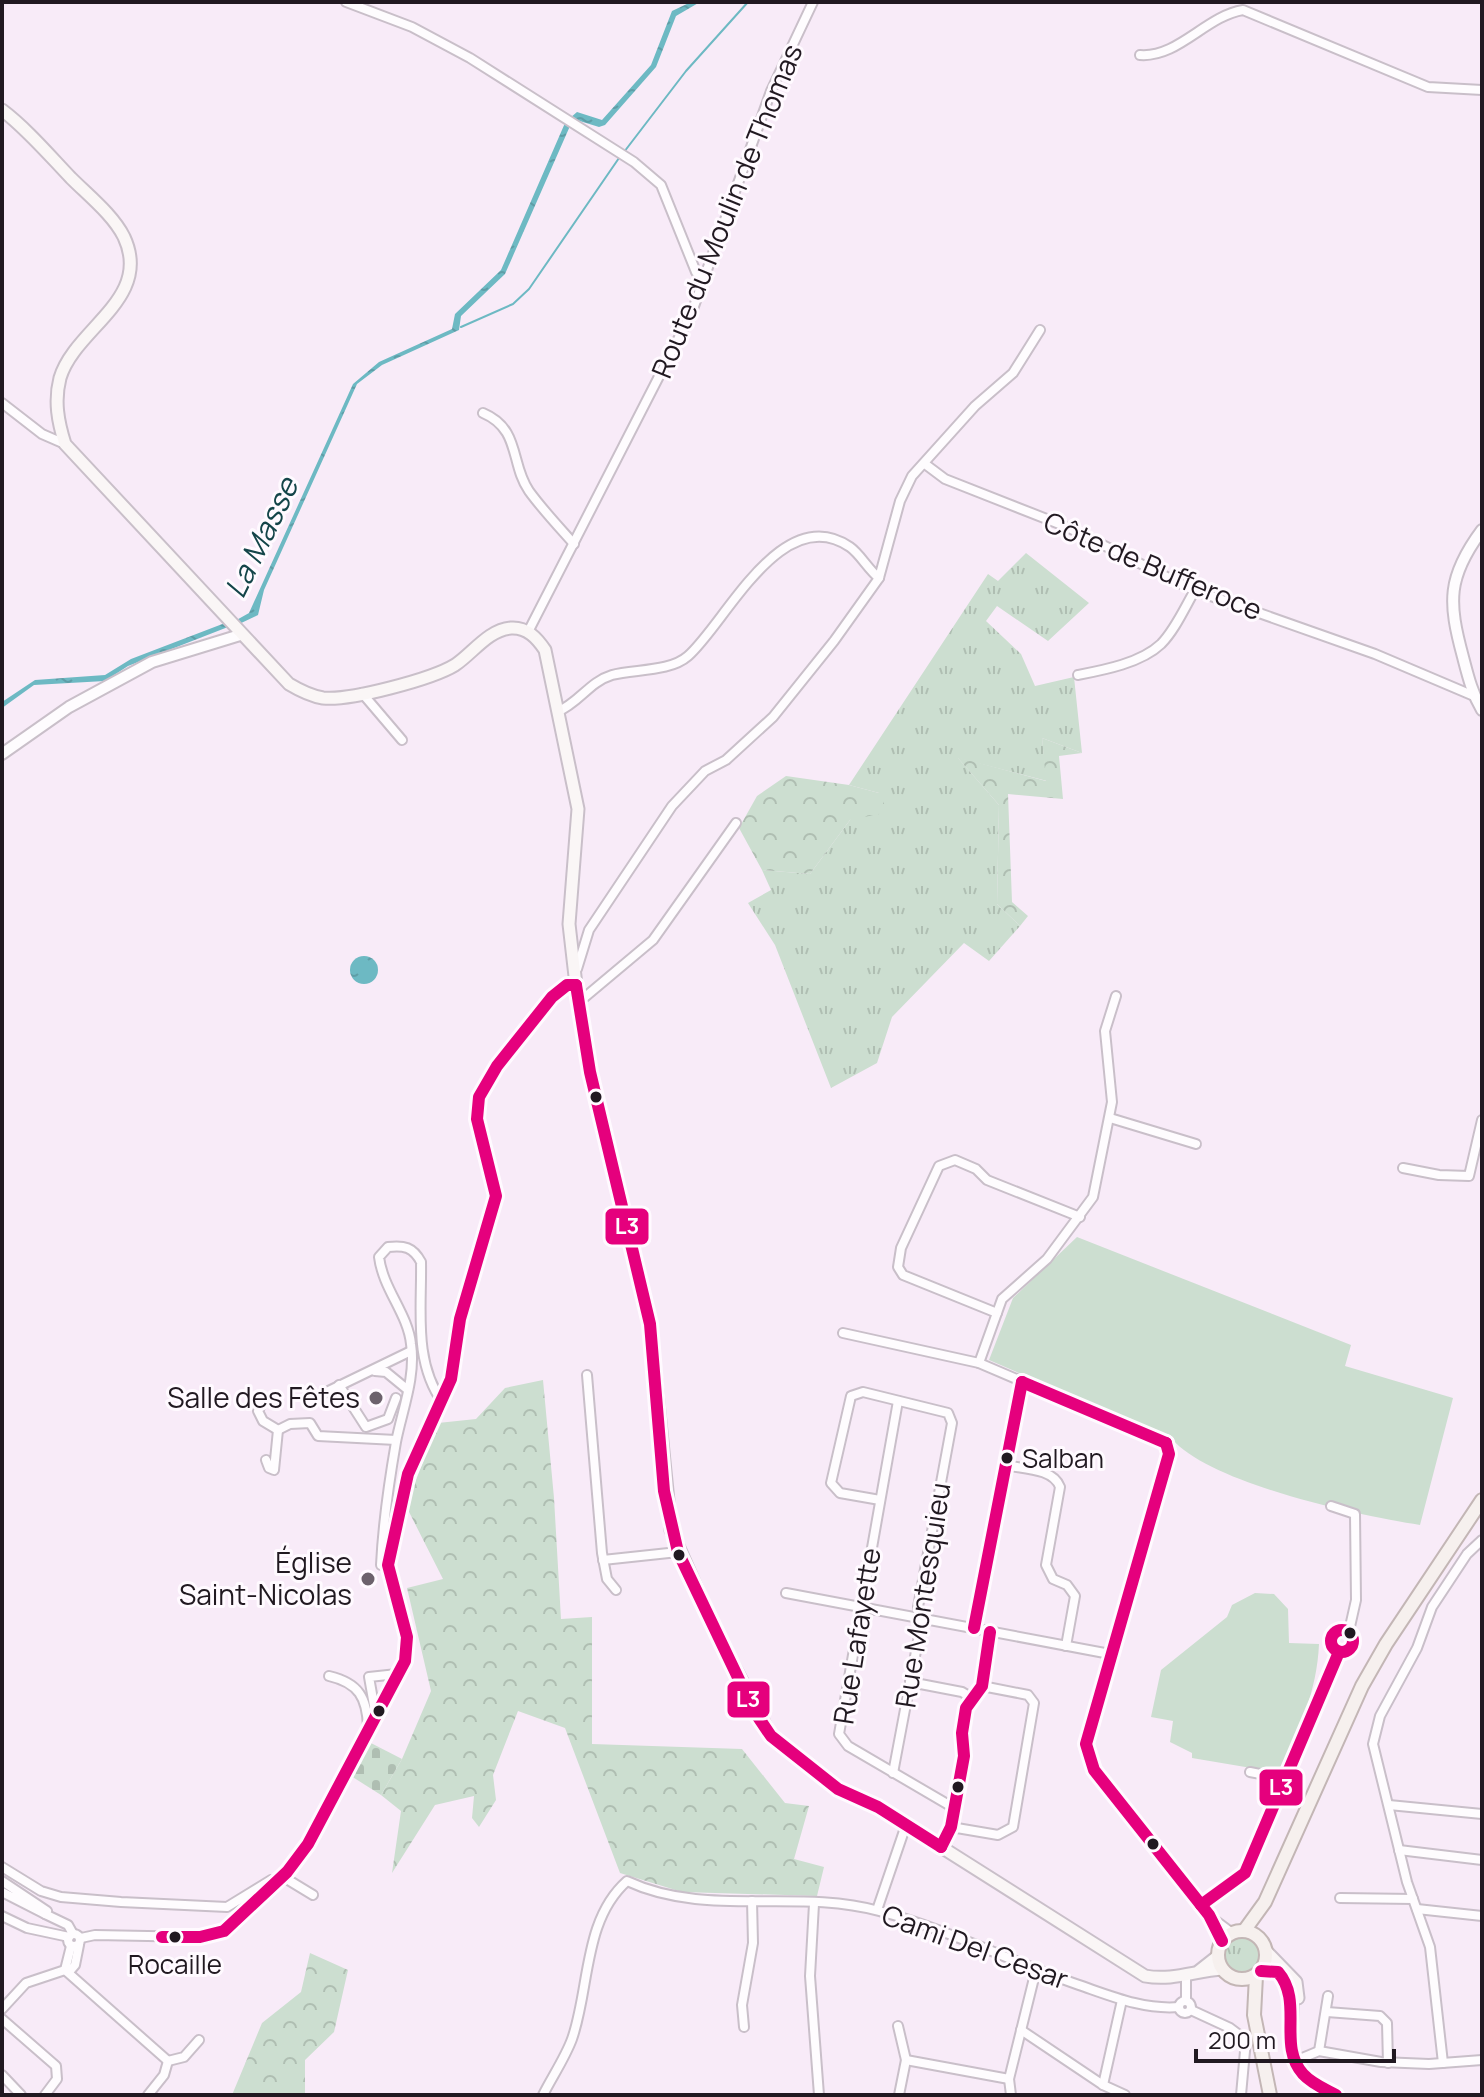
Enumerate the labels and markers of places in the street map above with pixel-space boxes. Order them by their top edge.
unlabelled marker [588,1089,604,1105]
place label: Salle des Fêtes [167,1378,360,1416]
marker: Salle des Fêtes [367,1389,385,1407]
place label: Salban [1022,1440,1104,1476]
marker: Salban [999,1450,1015,1466]
place label: Église Saint-Nicolas [179,1543,352,1613]
unlabelled marker [671,1547,687,1563]
marker: Église Saint-Nicolas [359,1570,377,1588]
unlabelled marker [1342,1625,1358,1641]
unlabelled marker [371,1703,387,1719]
unlabelled marker [950,1779,966,1795]
unlabelled marker [1145,1836,1161,1852]
marker: Rocaille [167,1929,183,1945]
place label: Rocaille [128,1946,222,1982]

